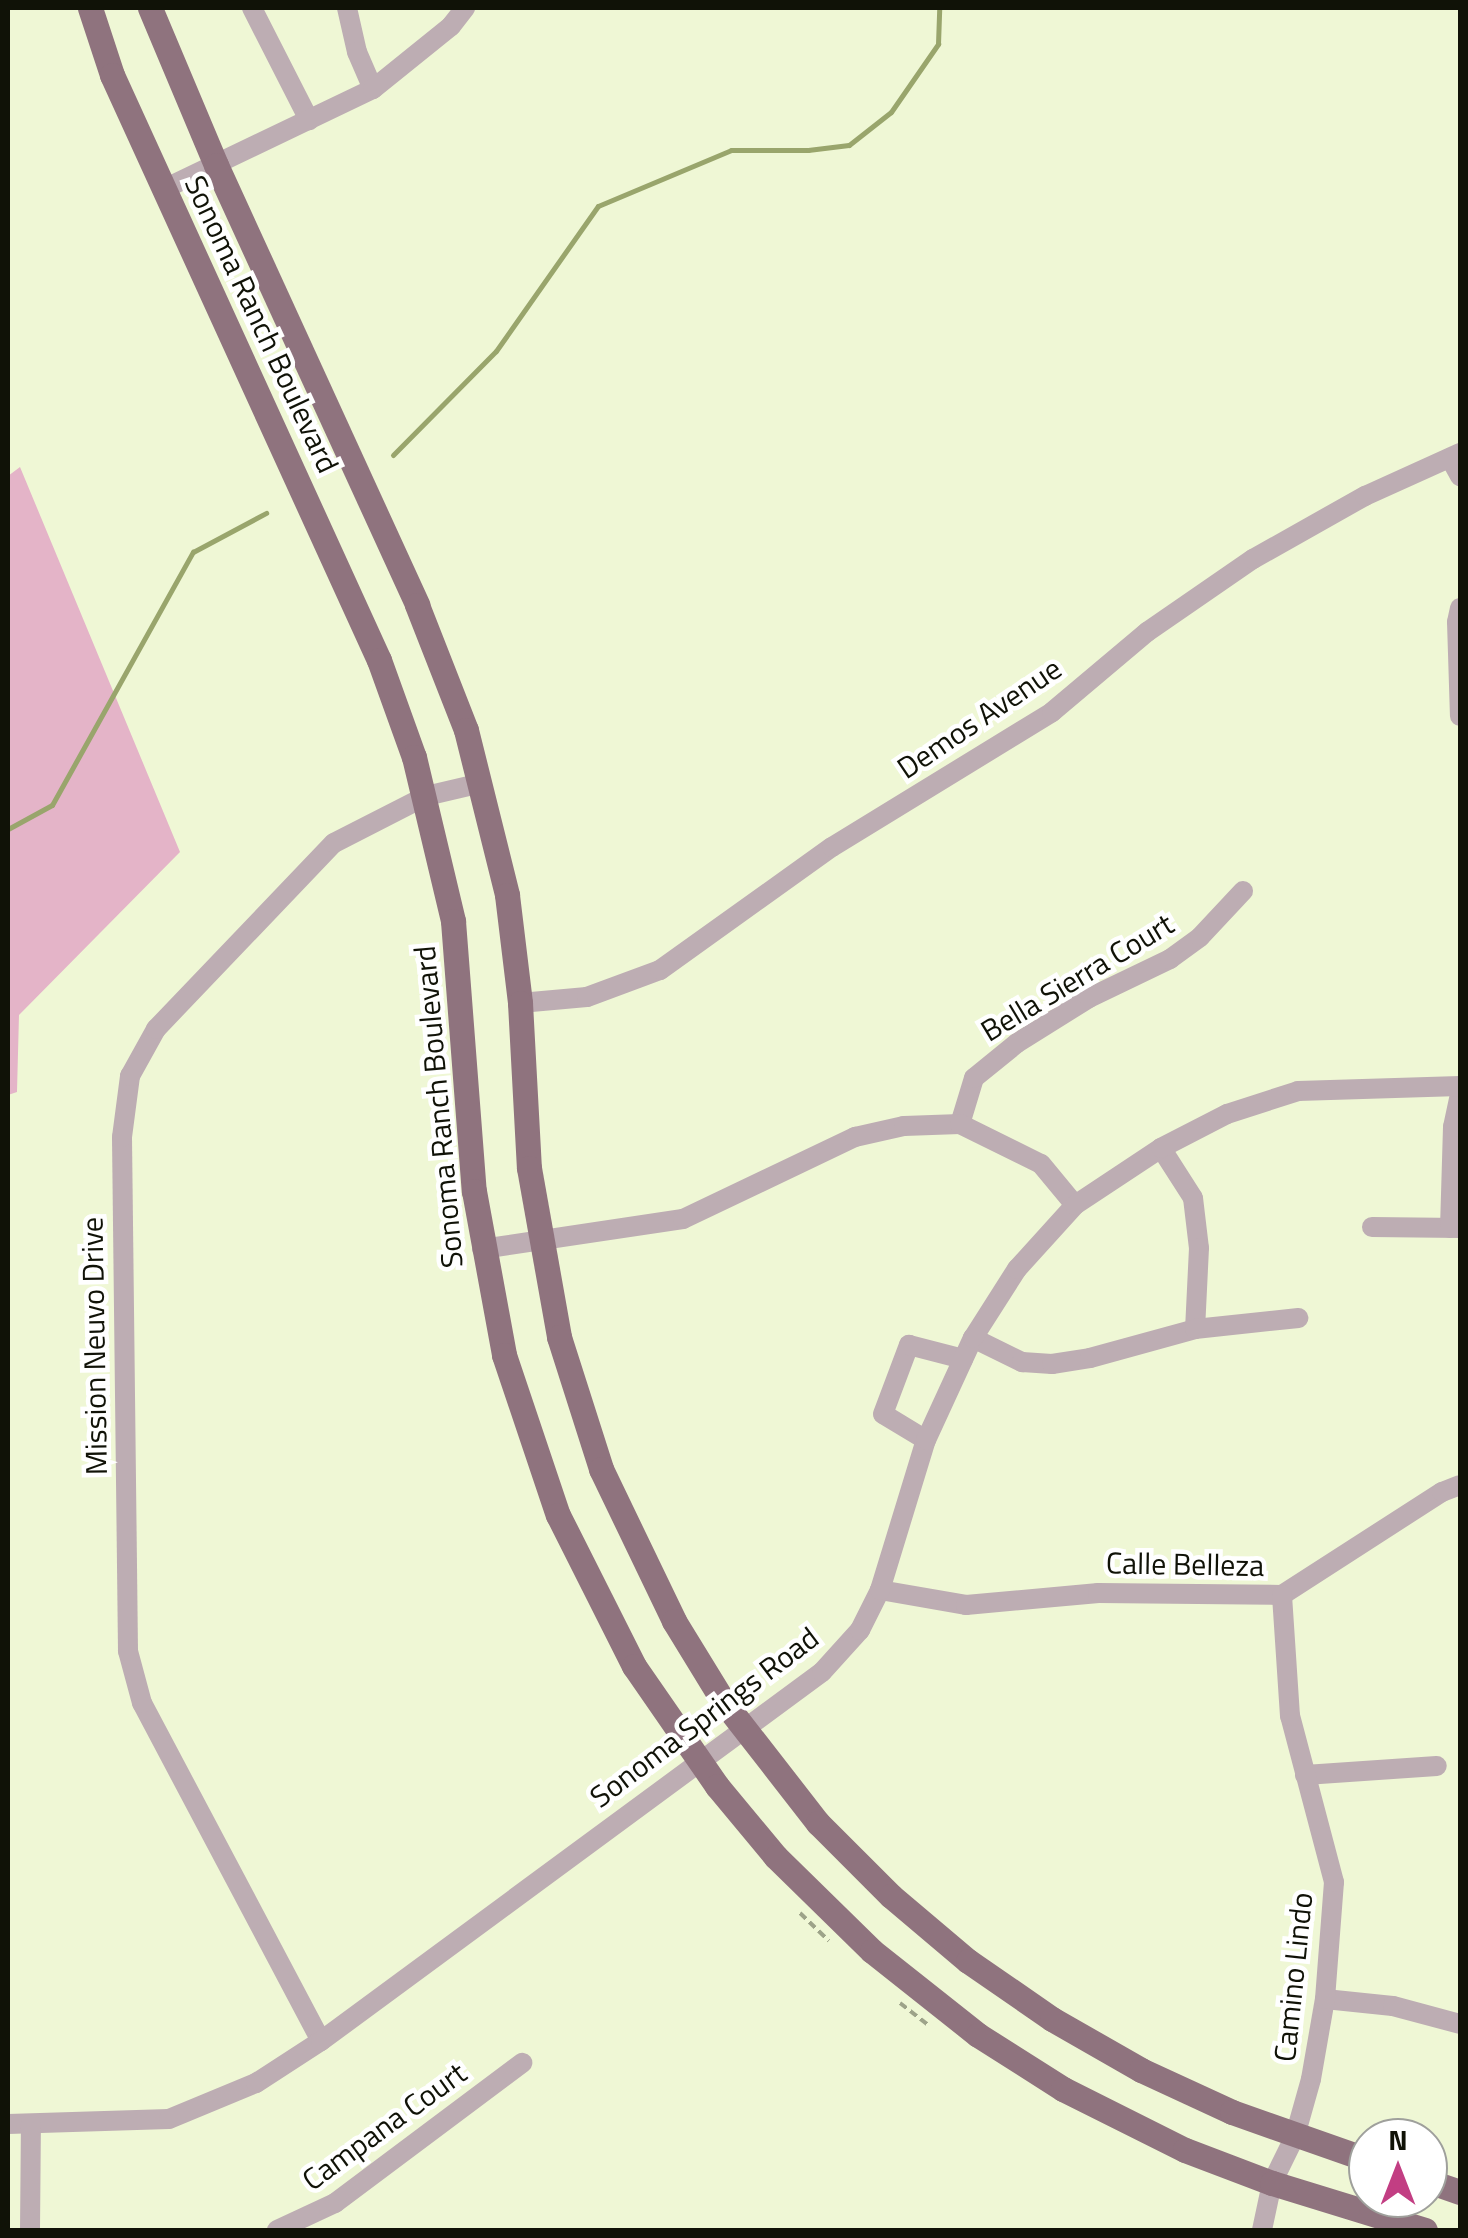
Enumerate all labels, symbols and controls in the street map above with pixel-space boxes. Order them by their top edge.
street label: Sonoma Ranch Boulevard [177,170,347,478]
street label: Demos Avenue [890,650,1068,786]
street label: Bella Sierra Court [974,905,1180,1049]
street label: Sonoma Ranch Boulevard [406,944,470,1270]
street label: Mission Neuvo Drive [74,1217,114,1475]
street label: Calle Belleza [1106,1545,1264,1583]
street label: Sonoma Springs Road [583,1619,825,1815]
street label: Camino Lindo [1266,1890,1320,2064]
street label: Campana Court [295,2055,473,2197]
north arrow [1348,2118,1448,2218]
text: N [1388,2118,1408,2161]

